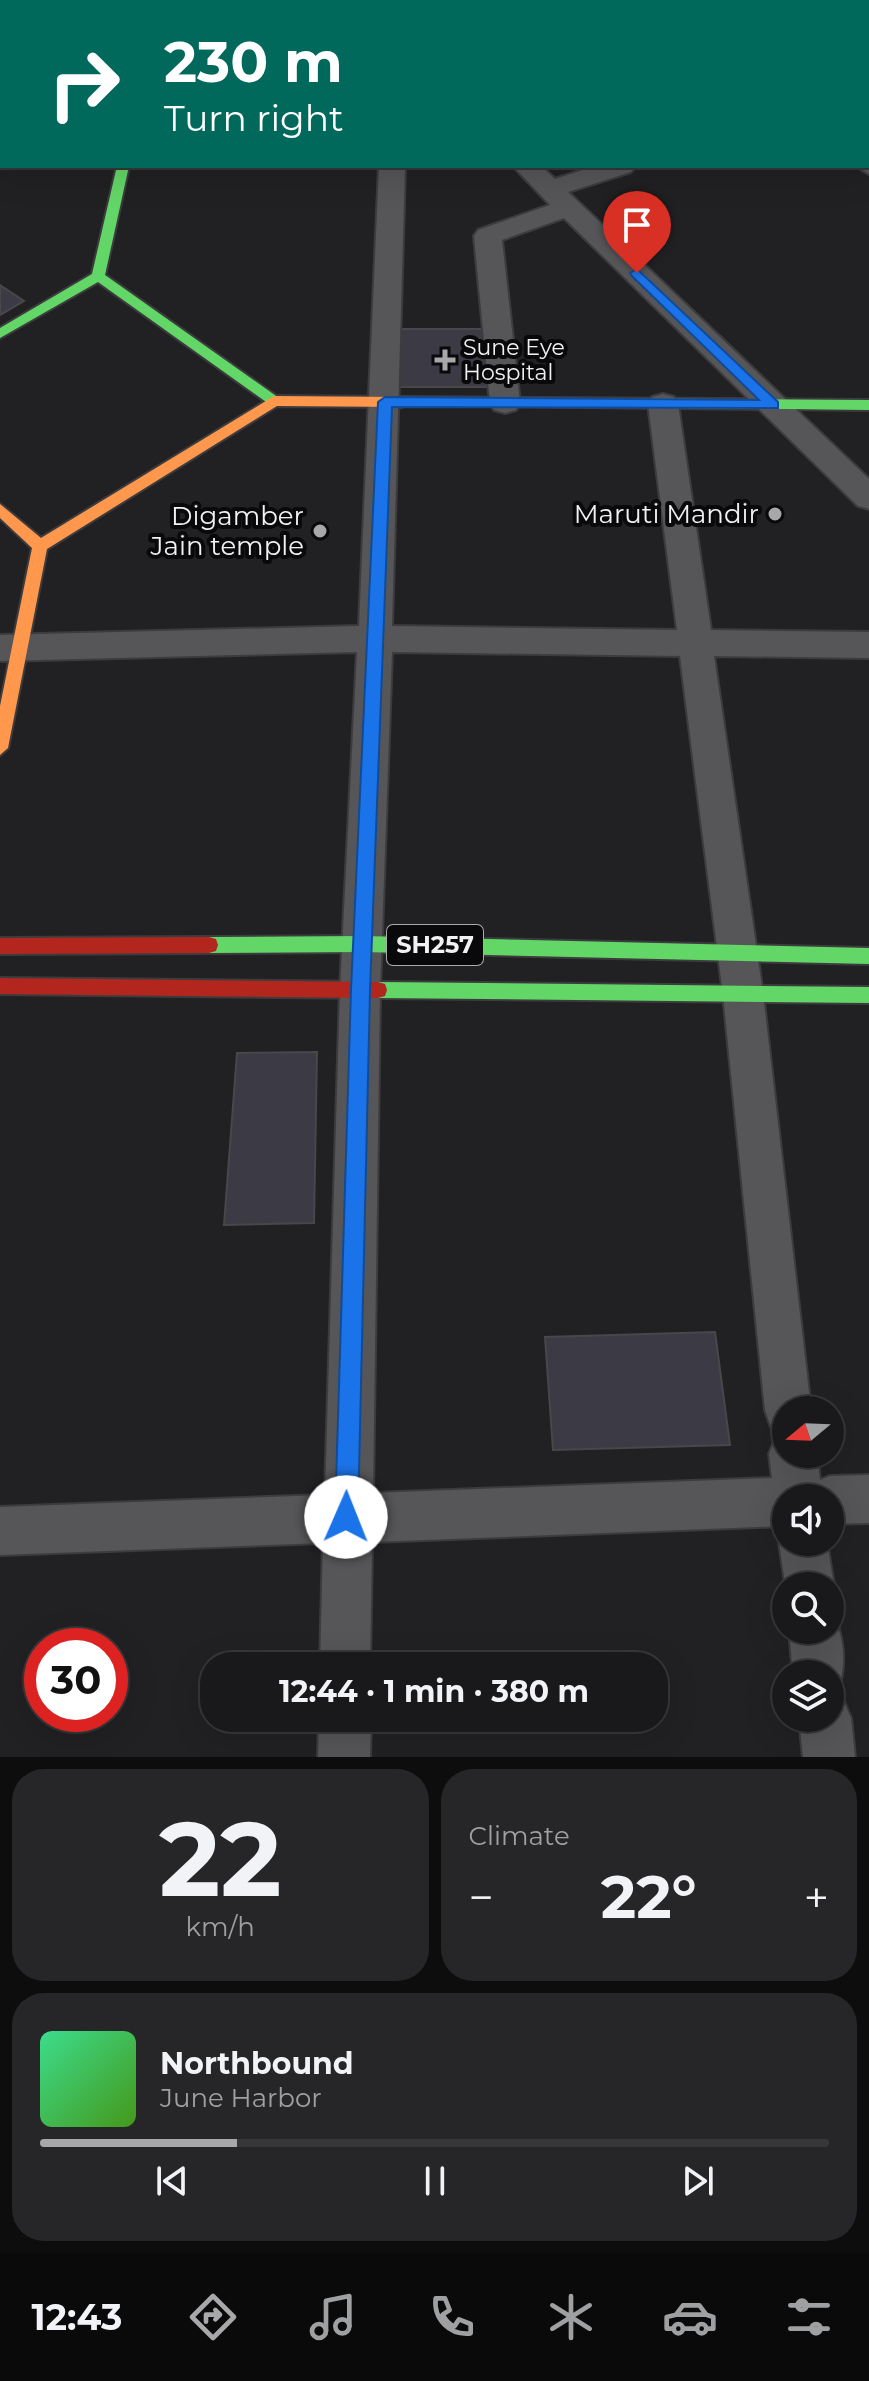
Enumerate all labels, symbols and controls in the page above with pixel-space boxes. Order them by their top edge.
text: 230 m [164,28,343,96]
icon: right [32,32,136,136]
text: Turn right [164,96,344,140]
pin [603,191,671,273]
icon: arrive [615,203,659,247]
place label: Sune Eye Hospital [463,334,565,386]
marker: Sune Eye Hospital [434,349,456,371]
place label: Maruti Mandir [574,498,759,530]
place label: Digamber Jain temple [150,500,304,562]
marker: Maruti Mandir [766,505,784,523]
marker: Digamber Jain temple [311,522,329,540]
road number: SH257 [387,925,483,965]
north arrow [772,1396,844,1468]
map controls [772,1396,844,1732]
position arrow [304,1475,388,1559]
button: sound [772,1484,844,1556]
button: search [772,1572,844,1644]
speed limit sign: 30 [24,1628,128,1732]
button: layers [772,1660,844,1732]
text: 12:44 · 1 min · 380 m [279,1673,589,1710]
text: 22 [159,1795,282,1922]
text: Climate [469,1820,570,1852]
text: 22° [601,1860,697,1933]
text: − [469,1870,494,1924]
text: + [804,1870,829,1924]
text: km/h [186,1911,255,1943]
text: Northbound [160,2045,354,2082]
text: June Harbor [160,2082,322,2114]
icon: previous [150,2159,194,2203]
icon: pause [413,2159,457,2203]
icon: next [676,2159,720,2203]
icon: directions [185,2289,241,2345]
icon: music [305,2289,361,2345]
icon: phone [424,2289,480,2345]
icon: climate [543,2289,599,2345]
icon: car [662,2289,718,2345]
icon: filters [781,2289,837,2345]
text: 12:43 [32,2295,122,2339]

